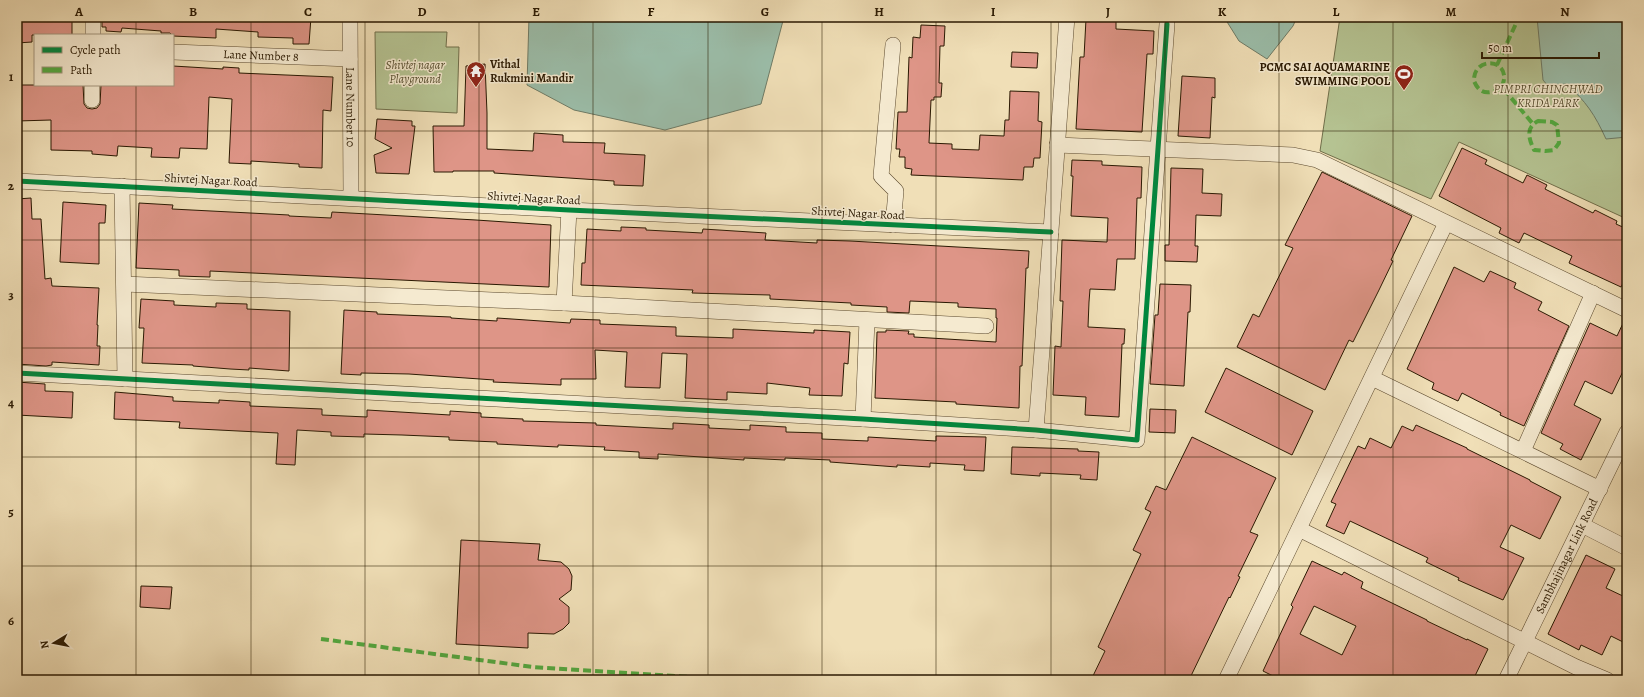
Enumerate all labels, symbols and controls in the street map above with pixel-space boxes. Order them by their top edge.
text: A [74,3,84,20]
text: B [189,3,197,20]
text: C [304,3,312,20]
text: D [417,3,427,20]
text: E [532,3,540,20]
text: F [648,3,655,20]
text: G [761,3,769,20]
text: H [874,3,884,20]
text: I [991,3,996,20]
text: J [1106,3,1110,20]
text: K [1218,3,1227,20]
text: L [1333,3,1340,20]
text: M [1446,3,1457,20]
text: N [1560,3,1570,20]
legend [34,34,174,86]
scale bar [1482,34,1599,60]
text: 50 m [1488,40,1512,56]
text: Cycle path [70,42,121,58]
street label: Lane Number 8 [223,46,299,65]
place label: Vithal Rukmini Mandir [489,56,574,86]
park label: Shivtej nagar Playground [385,57,445,87]
place label: PCMC SAI AQUAMARINE SWIMMING POOL [1260,59,1391,89]
temple icon: Vithal Rukmini Mandir [465,60,487,88]
text: Path [70,62,93,78]
sports icon: PCMC SAI AQUAMARINE SWIMMING POOL [1393,63,1415,91]
street label: Lane Number 10 [342,67,359,147]
text: 1 [9,68,14,85]
park label: PIMPRI CHINCHWAD KRIDA PARK [1494,81,1602,111]
street label: Shivtej Nagar Road [164,170,259,190]
text: 2 [8,177,15,194]
street label: Shivtej Nagar Road [487,188,582,208]
street label: Shivtej Nagar Road [811,203,906,223]
text: 3 [8,286,14,303]
text: 4 [8,394,14,411]
street label: Sambhajinagar Link Road [1532,495,1602,616]
text: 5 [8,503,14,520]
text: 6 [8,612,14,629]
north arrow [34,623,74,663]
text: N [37,639,53,650]

